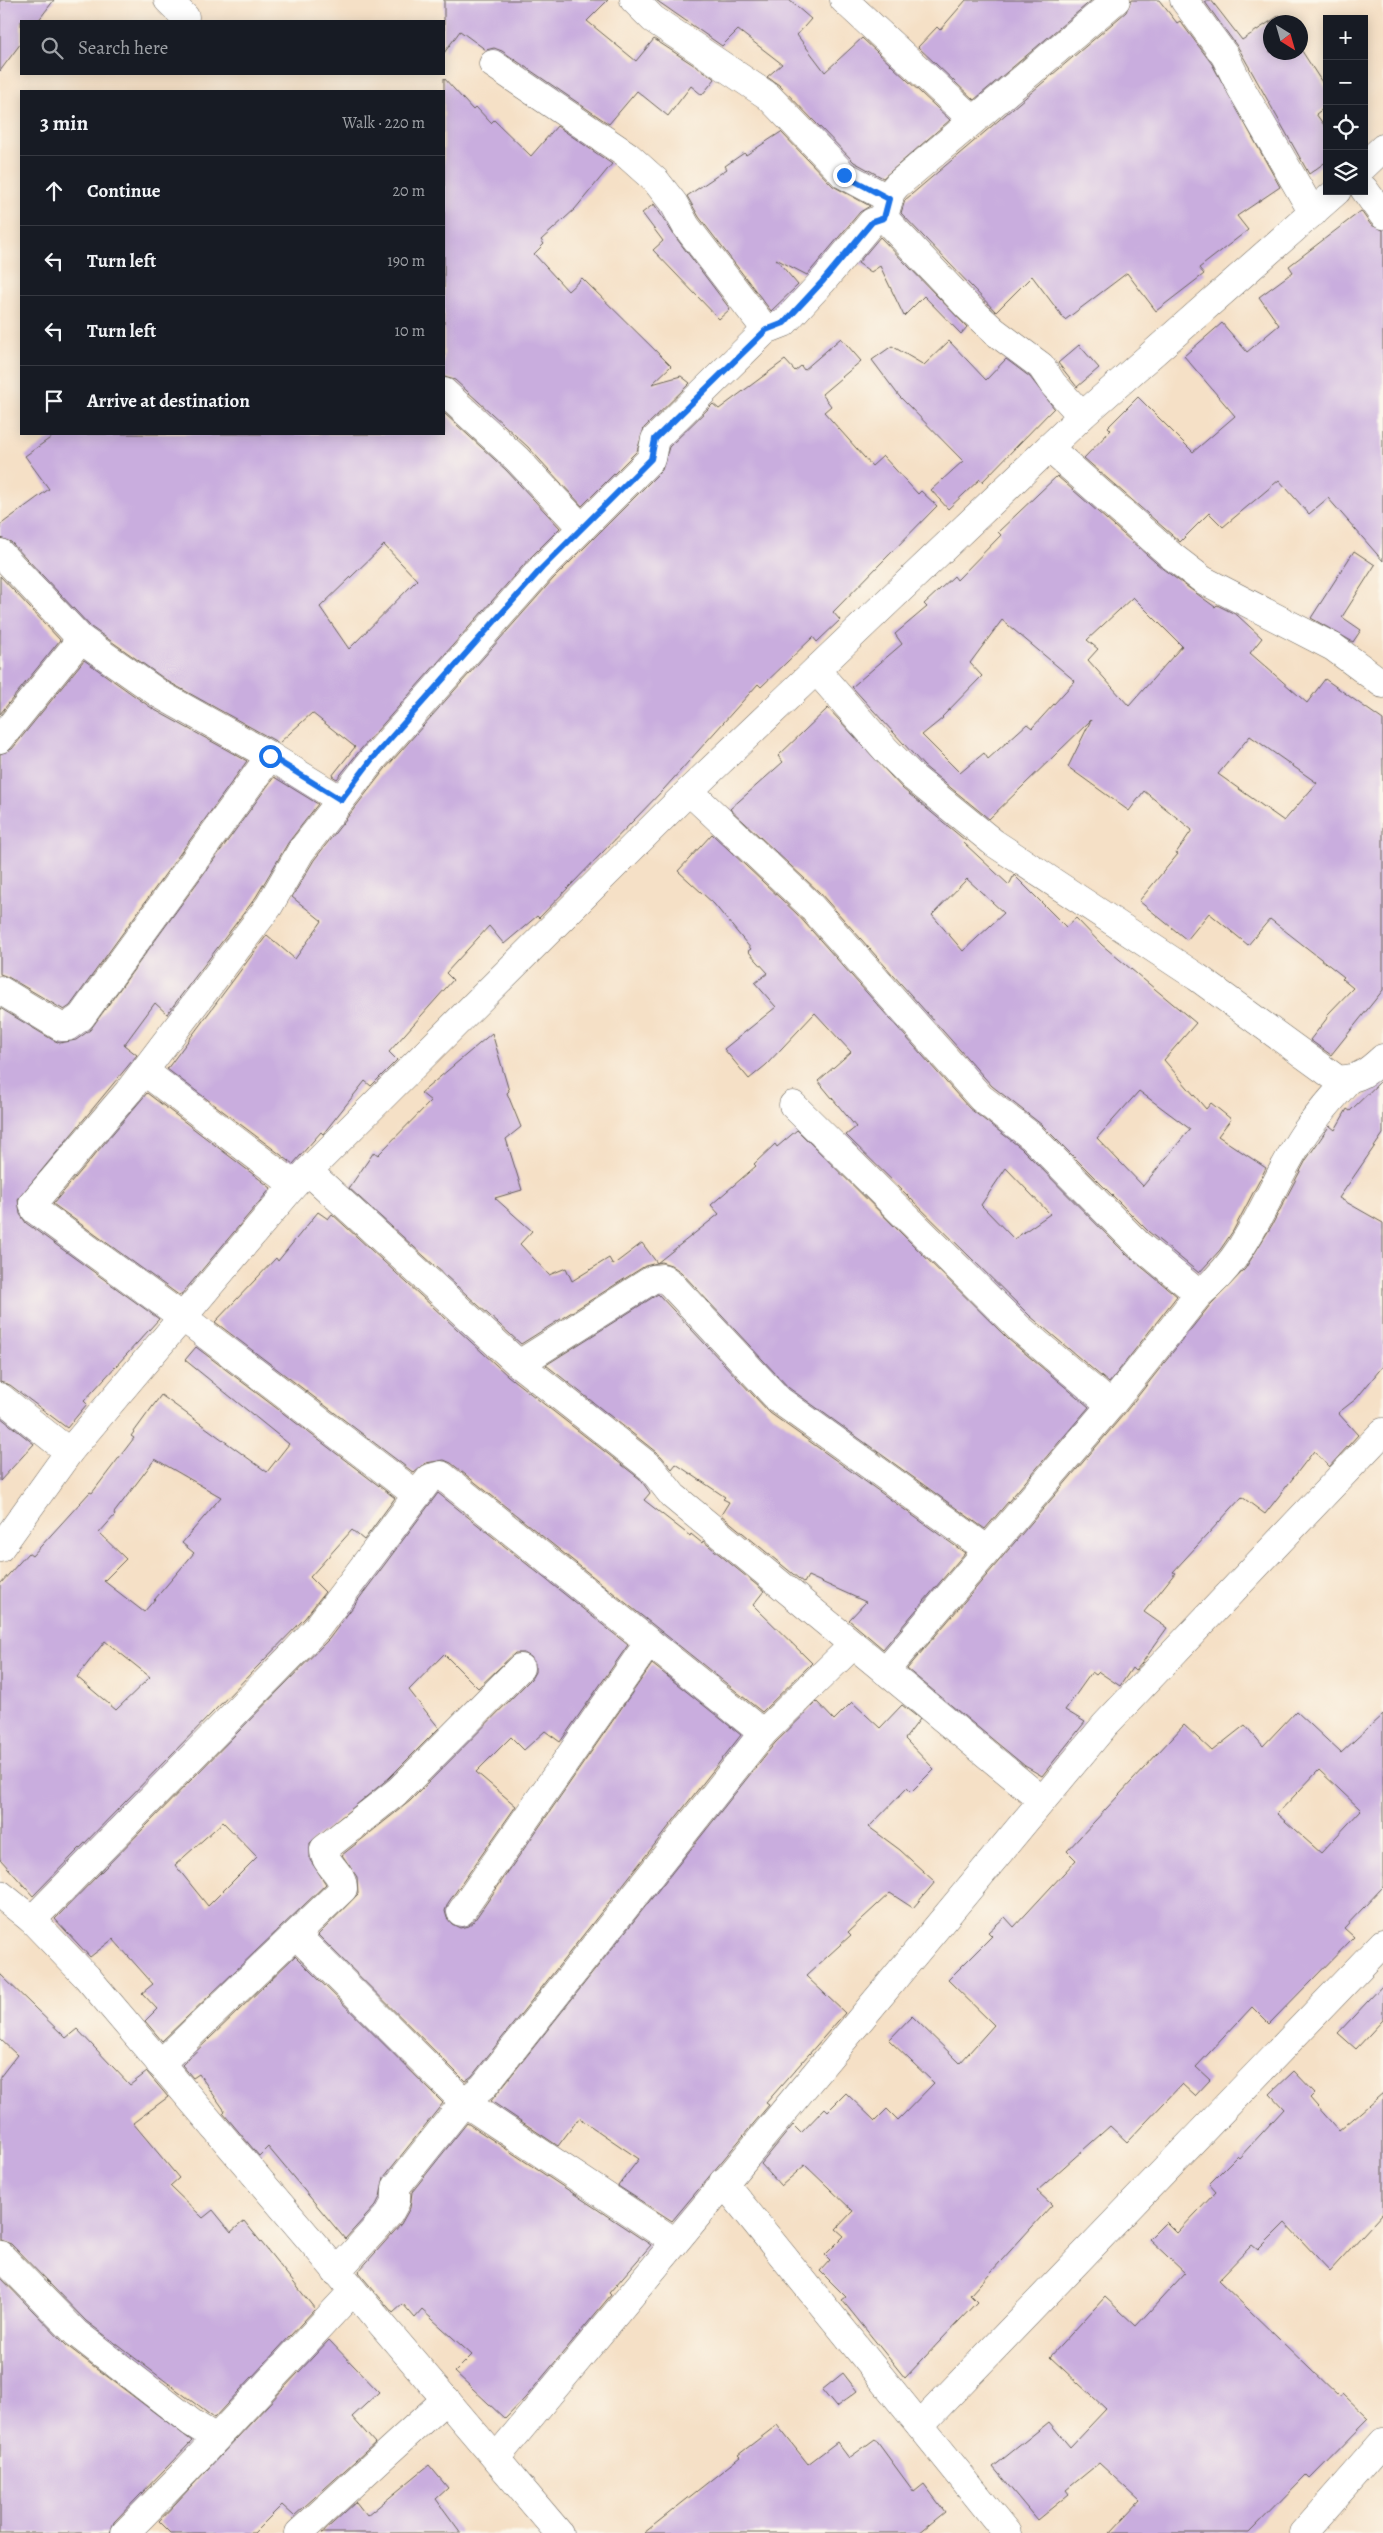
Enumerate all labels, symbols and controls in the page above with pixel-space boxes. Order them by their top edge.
north arrow [1263,15,1308,60]
map controls [1323,15,1368,195]
button: + [1323,15,1368,60]
search box [20,20,445,75]
icon: search [38,34,66,62]
text: Search here [78,35,168,61]
button: − [1323,60,1368,105]
button: locate [1323,105,1368,150]
text: 3 min [40,109,88,137]
text: Walk · 220 m [342,112,425,134]
button: layers [1323,150,1368,195]
route end [833,164,856,187]
icon: ahead [40,177,68,205]
text: Continue [87,178,161,204]
text: 20 m [392,180,425,202]
icon: left [40,247,68,275]
text: Turn left [87,248,156,274]
text: 190 m [387,250,425,272]
icon: left [40,317,68,345]
text: Turn left [87,318,156,344]
text: 10 m [395,320,425,342]
icon: arrive [40,387,68,415]
text: Arrive at destination [87,388,250,414]
route start [259,745,282,768]

